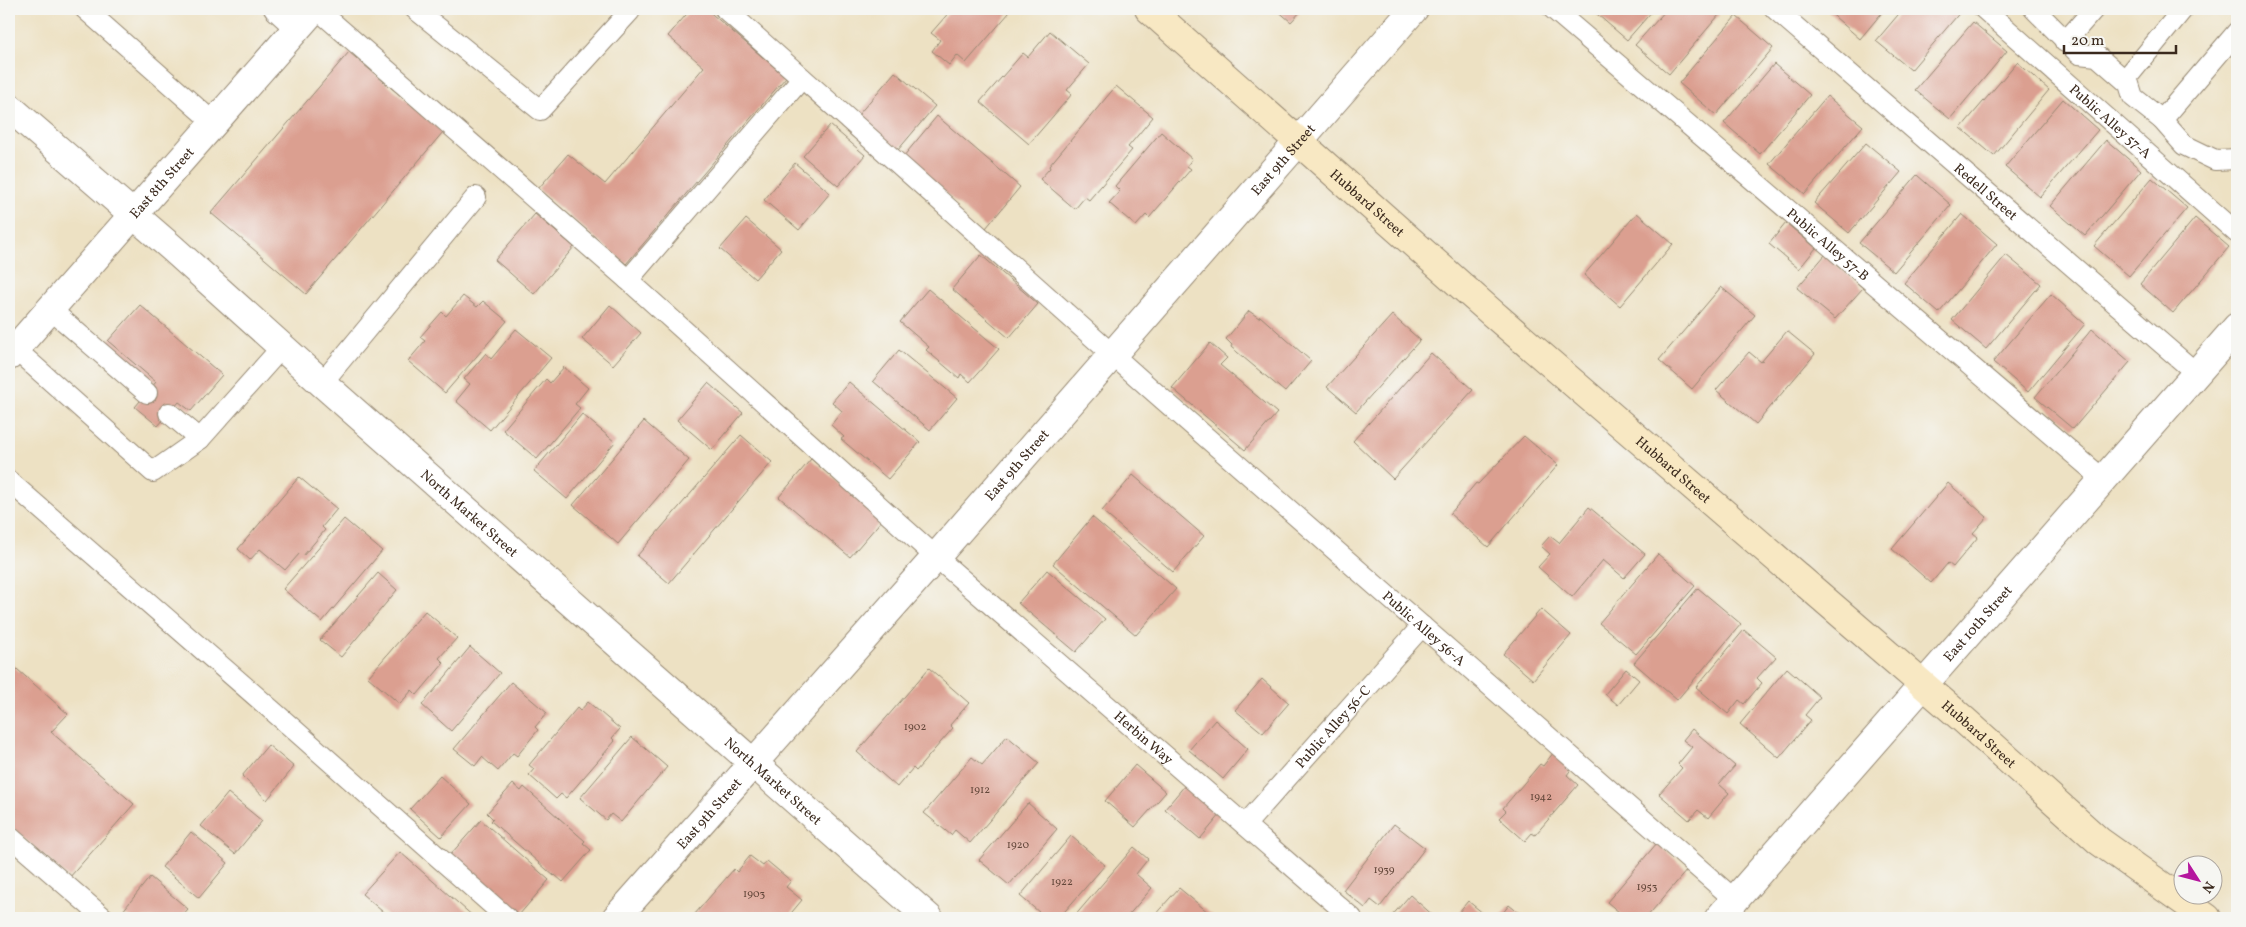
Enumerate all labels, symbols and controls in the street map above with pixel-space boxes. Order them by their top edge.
scale bar [2064,22,2176,54]
text: 20 m [2071,31,2104,52]
street label: Public Alley 57-A [2064,81,2155,164]
street label: East 9th Street [1247,120,1320,200]
street label: East 8th Street [126,144,199,223]
street label: Redell Street [1949,160,2021,225]
street label: Hubbard Street [1325,165,1408,242]
street label: Public Alley 57-B [1782,205,1872,286]
street label: East 9th Street [981,426,1054,505]
street label: Hubbard Street [1631,433,1714,509]
street label: North Market Street [416,466,521,562]
street label: East 10th Street [1940,582,2017,666]
street label: Public Alley 56-A [1378,588,1469,671]
street label: Public Alley 56-C [1292,682,1376,773]
street label: Hubbard Street [1937,697,2020,773]
street label: Herbin Way [1109,707,1177,770]
house number: 1902 [904,720,926,735]
street label: North Market Street [719,734,825,830]
street label: East 9th Street [673,774,747,854]
house number: 1912 [970,783,990,798]
house number: 1942 [1530,790,1552,805]
house number: 1920 [1007,838,1030,853]
north arrow [2174,854,2224,904]
house number: 1939 [1374,863,1395,878]
house number: 1922 [1051,875,1073,890]
text: N [2197,877,2218,896]
house number: 1953 [1637,880,1658,895]
house number: 1903 [743,887,765,902]

